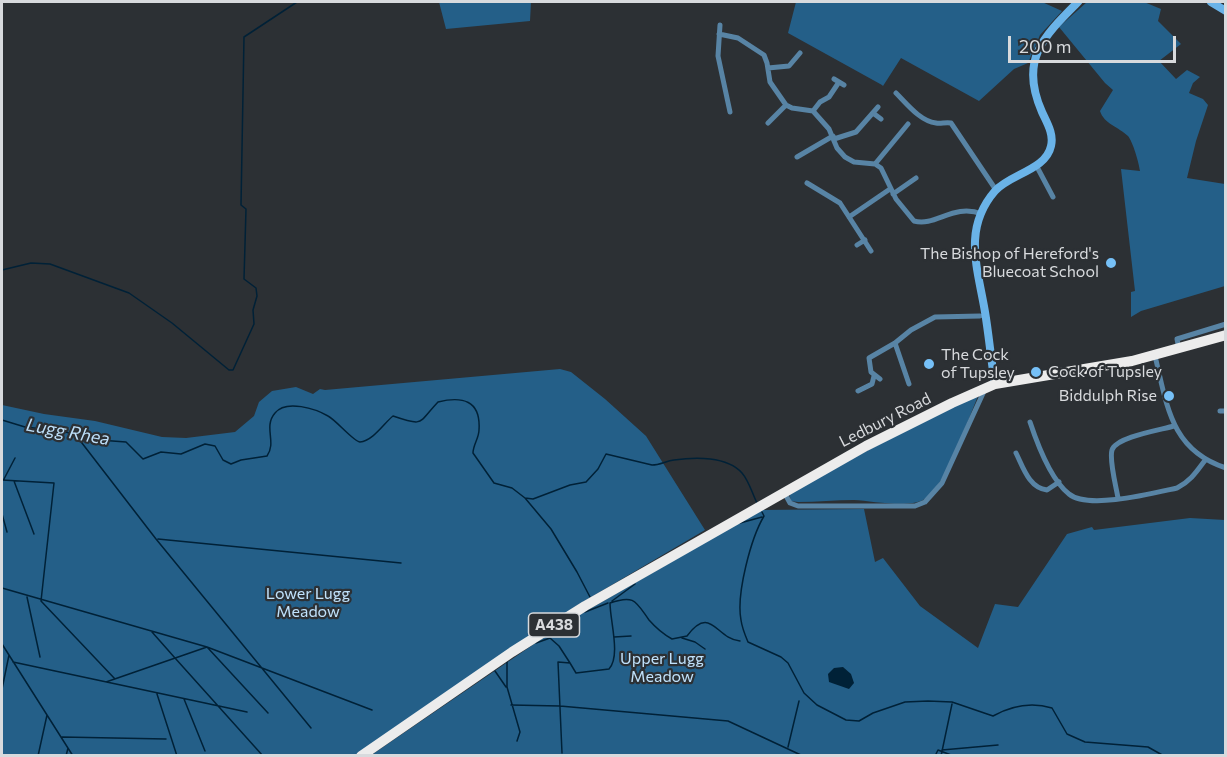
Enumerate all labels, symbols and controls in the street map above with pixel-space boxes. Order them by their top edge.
scale bar [1011,24,1179,62]
text: 200 m [1019,35,1072,57]
place label: The Bishop of Hereford's Bluecoat School [920,244,1099,282]
marker: The Bishop of Hereford's Bluecoat School [1104,256,1118,270]
place label: The Cock of Tupsley [941,345,1015,383]
marker: The Cock of Tupsley [922,357,936,371]
place label: Cock of Tupsley [1048,362,1162,382]
marker: Cock of Tupsley [1029,365,1043,379]
place label: Biddulph Rise [1059,386,1157,406]
street label: Ledbury Road [836,389,934,451]
marker: Biddulph Rise [1162,389,1176,403]
water label: Lugg Rhea [24,414,112,450]
park label: Lower Lugg Meadow [266,584,350,622]
road number: A438 [528,613,580,637]
park label: Upper Lugg Meadow [620,649,704,687]

